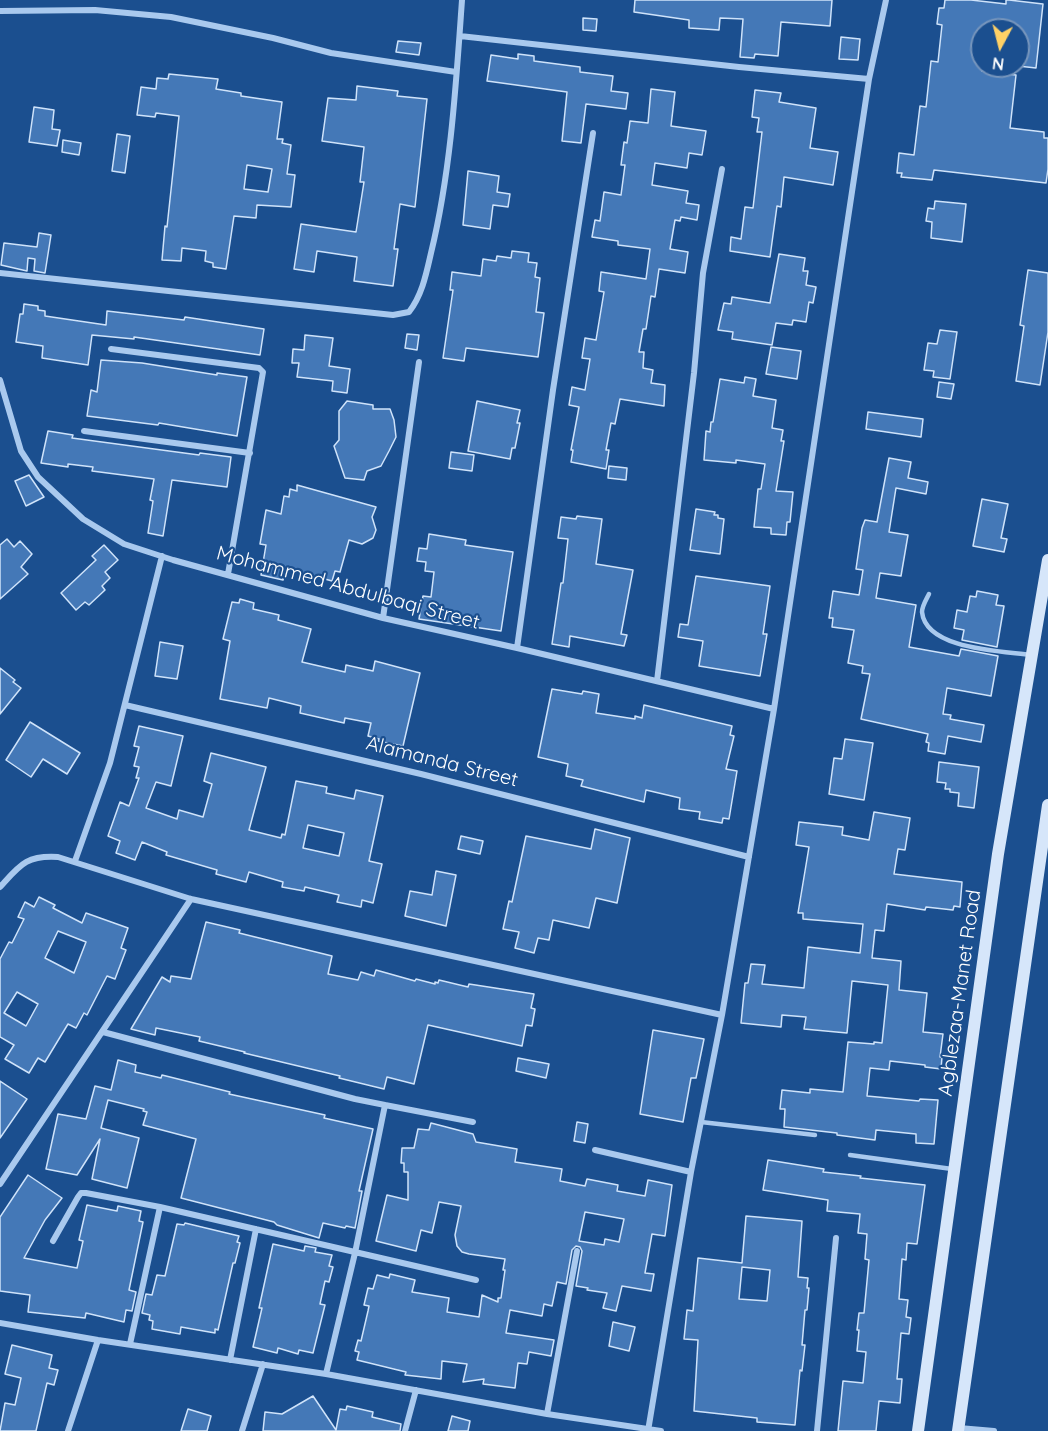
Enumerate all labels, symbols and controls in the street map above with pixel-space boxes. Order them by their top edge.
north arrow [970,18,1030,78]
text: N [991,53,1005,75]
street label: Mohammed Abdulbaqi Street [214,541,482,635]
street label: Alamanda Street [363,731,521,793]
street label: Agblezaa-Manet Road [934,888,986,1098]

